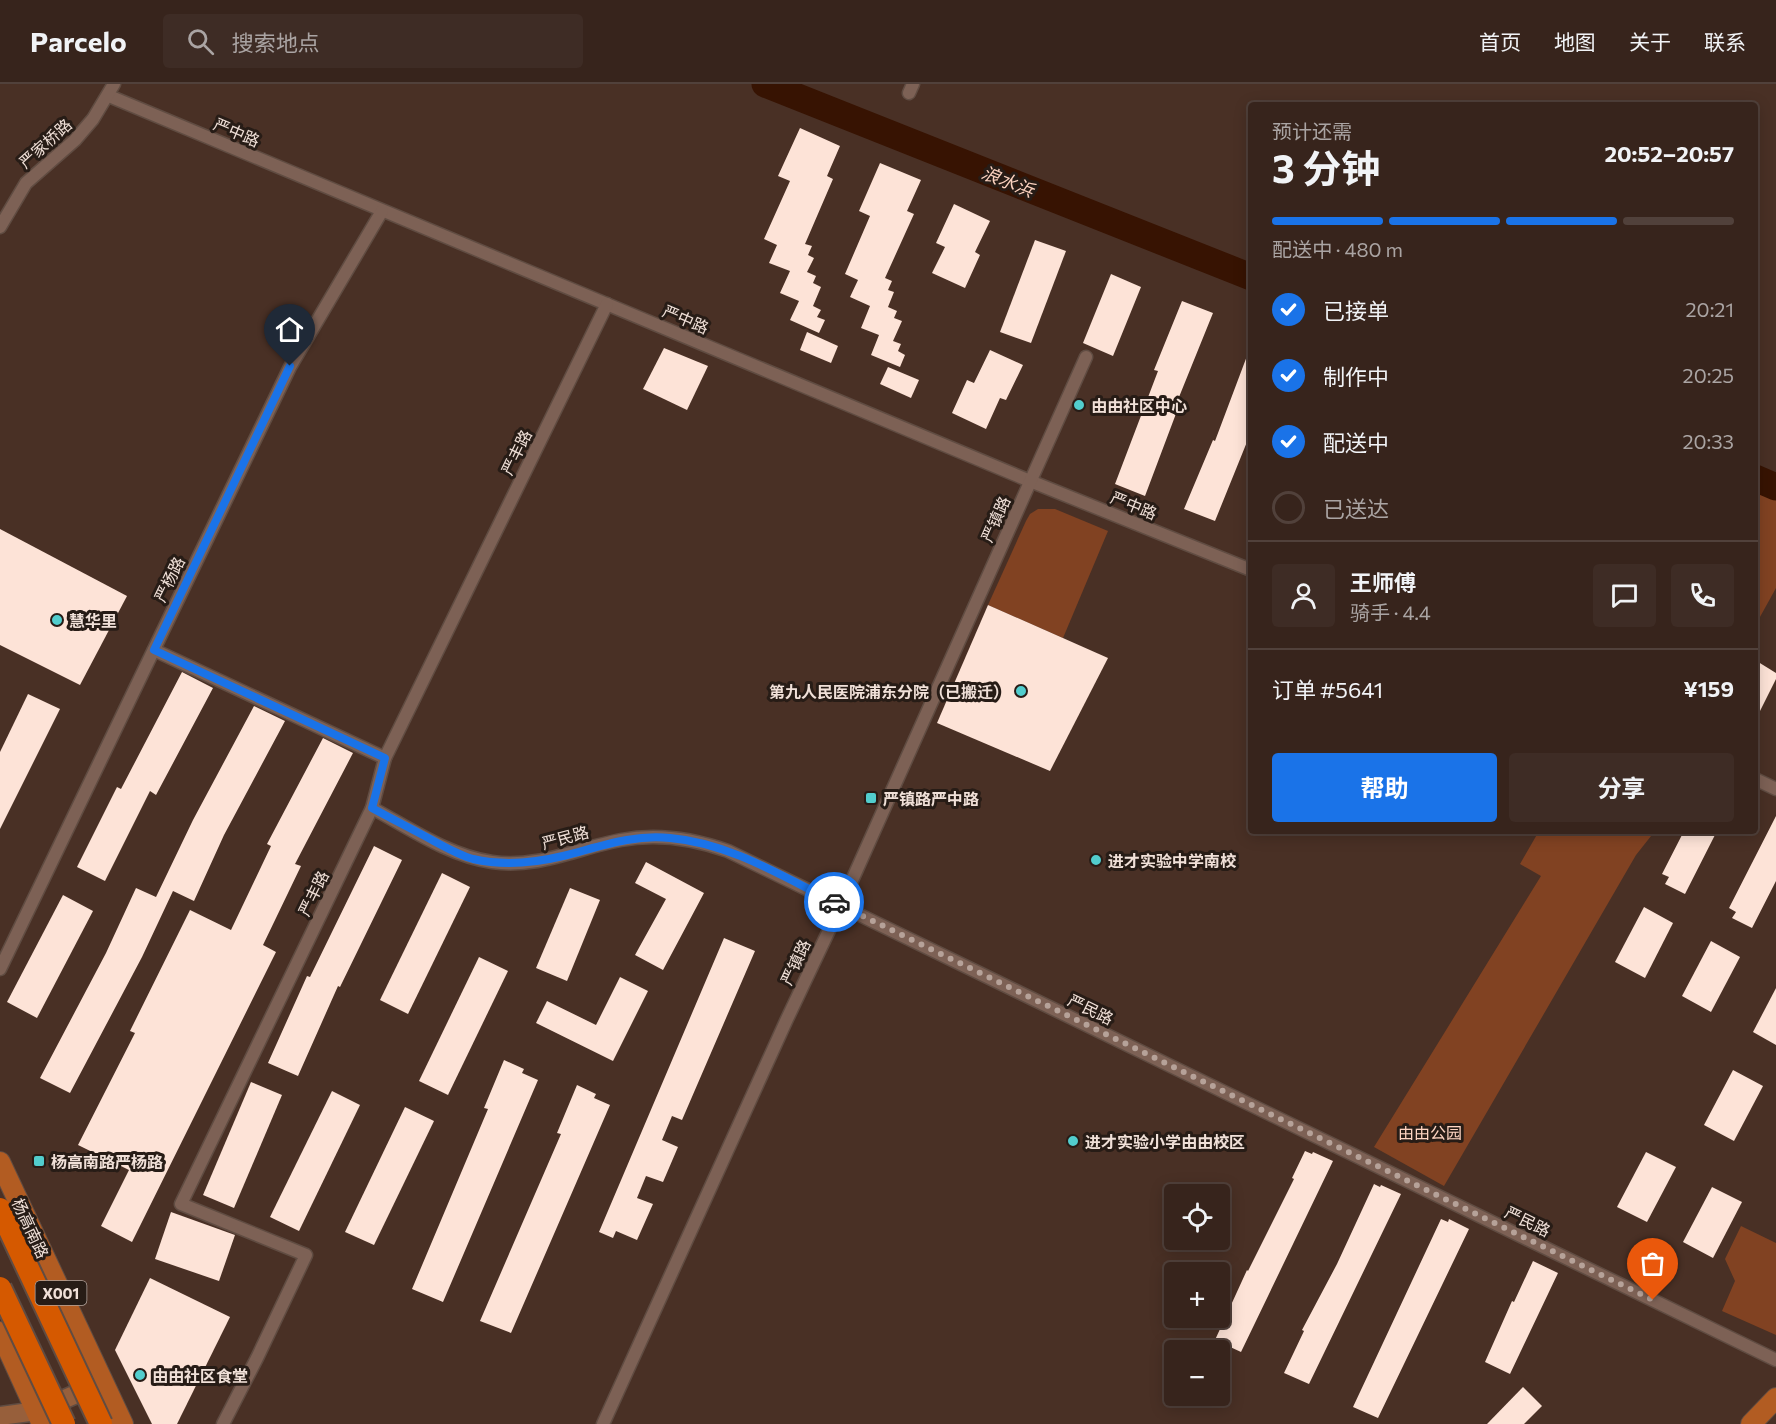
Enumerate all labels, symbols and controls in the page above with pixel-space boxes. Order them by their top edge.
search box [163,14,583,68]
text: Parcelo [30,24,127,58]
icon: search [184,25,217,58]
text: 搜索地点 [232,29,320,56]
text: 首页 [1479,29,1521,54]
text: 地图 [1554,29,1596,54]
text: 关于 [1629,29,1671,54]
text: 联系 [1704,29,1746,54]
street label: 严中路 [211,114,263,150]
street label: 严家桥路 [15,115,75,171]
text: 预计还需 [1272,119,1352,143]
text: 20:52–20:57 [1605,140,1734,167]
text: 3 分钟 [1272,143,1380,191]
water label: 浪水浜 [979,161,1039,202]
text: 配送中 · 480 m [1272,237,1403,261]
icon: check [1272,293,1305,326]
text: 已接单 [1323,297,1389,324]
text: 20:21 [1686,297,1734,321]
street label: 严中路 [660,301,712,337]
pin [264,304,315,366]
icon: home [273,313,306,346]
icon: check [1272,359,1305,392]
text: 制作中 [1323,363,1389,390]
text: 20:25 [1683,363,1734,387]
place label: 由由社区中心 [1091,396,1187,415]
marker: 由由社区中心 [1072,398,1086,412]
icon: check [1272,425,1305,458]
street label: 严丰路 [497,426,535,478]
text: 配送中 [1323,429,1389,456]
text: 20:33 [1682,429,1734,453]
street label: 严中路 [1108,487,1160,523]
street label: 严镇路 [977,493,1013,545]
text: 已送达 [1323,495,1389,522]
street label: 严杨路 [150,553,188,605]
button: person [1272,564,1335,627]
button: chat [1593,564,1656,627]
button: phone [1671,564,1734,627]
text: 王师傅 [1350,569,1416,596]
text: 骑手 · 4.4 [1350,600,1431,624]
place label: 慧华里 [69,611,117,630]
marker: 慧华里 [50,613,64,627]
text: ¥159 [1684,675,1734,702]
text: 订单 #5641 [1272,676,1383,703]
place label: 第九人民医院浦东分院（已搬迁） [769,682,1009,701]
marker: 第九人民医院浦东分院（已搬迁） [1014,684,1028,698]
button: 帮助 [1272,753,1497,822]
button: 分享 [1509,753,1734,822]
place label: 严镇路严中路 [883,789,979,808]
marker: 严镇路严中路 [864,791,878,805]
street label: 严民路 [539,822,591,852]
place label: 进才实验中学南校 [1108,851,1237,870]
marker: 进才实验中学南校 [1089,853,1103,867]
street label: 严丰路 [294,867,332,919]
courier [804,872,864,932]
icon: car [818,886,851,919]
street label: 严镇路 [776,936,814,988]
street label: 严民路 [1065,990,1117,1028]
park label: 由由公园 [1398,1123,1462,1142]
place label: 进才实验小学由由校区 [1085,1132,1245,1151]
marker: 进才实验小学由由校区 [1066,1134,1080,1148]
place label: 杨高南路严杨路 [51,1152,163,1171]
marker: 杨高南路严杨路 [32,1154,46,1168]
map controls [1164,1184,1230,1406]
button: locate [1164,1184,1230,1250]
street label: 杨高南路 [9,1195,53,1261]
street label: 严民路 [1502,1202,1554,1240]
pin [1627,1238,1678,1300]
icon: bag [1636,1247,1669,1280]
button: + [1164,1262,1230,1328]
road number: X001 [36,1281,86,1305]
button: − [1164,1340,1230,1406]
place label: 由由社区食堂 [152,1366,248,1385]
marker: 由由社区食堂 [133,1368,147,1382]

